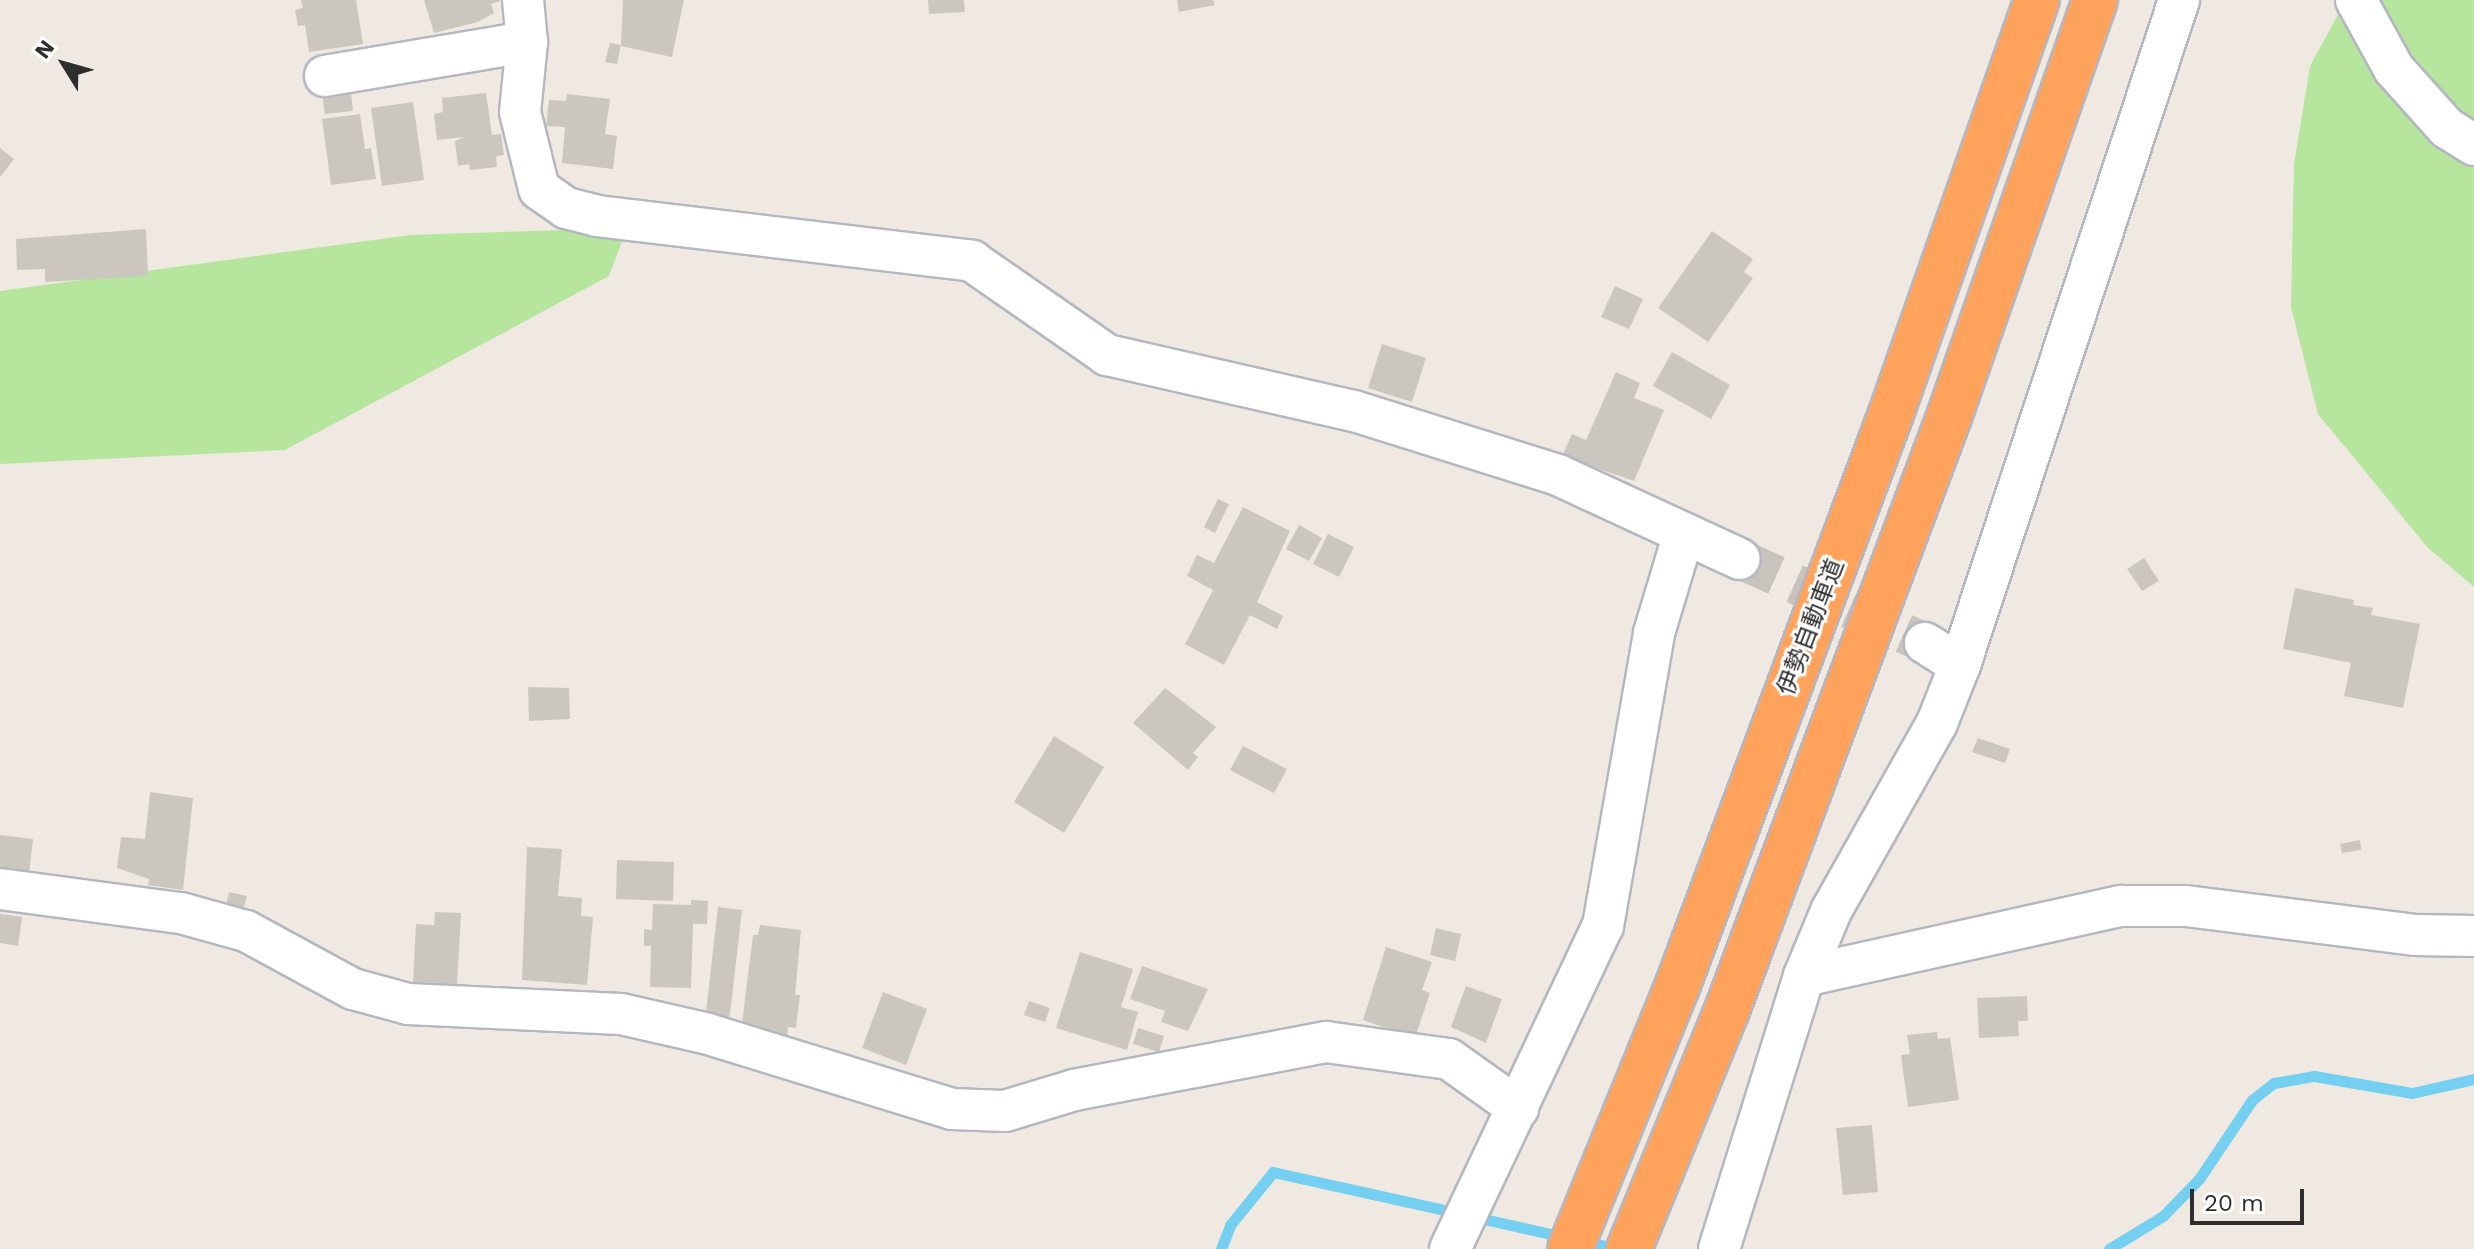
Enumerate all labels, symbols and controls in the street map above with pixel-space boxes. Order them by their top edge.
north arrow [24,24,104,104]
text: N [30,35,59,63]
street label: 伊勢自動車道 [1772,555,1850,699]
scale bar [2194,1173,2308,1223]
text: 20 m [2204,1189,2264,1217]

